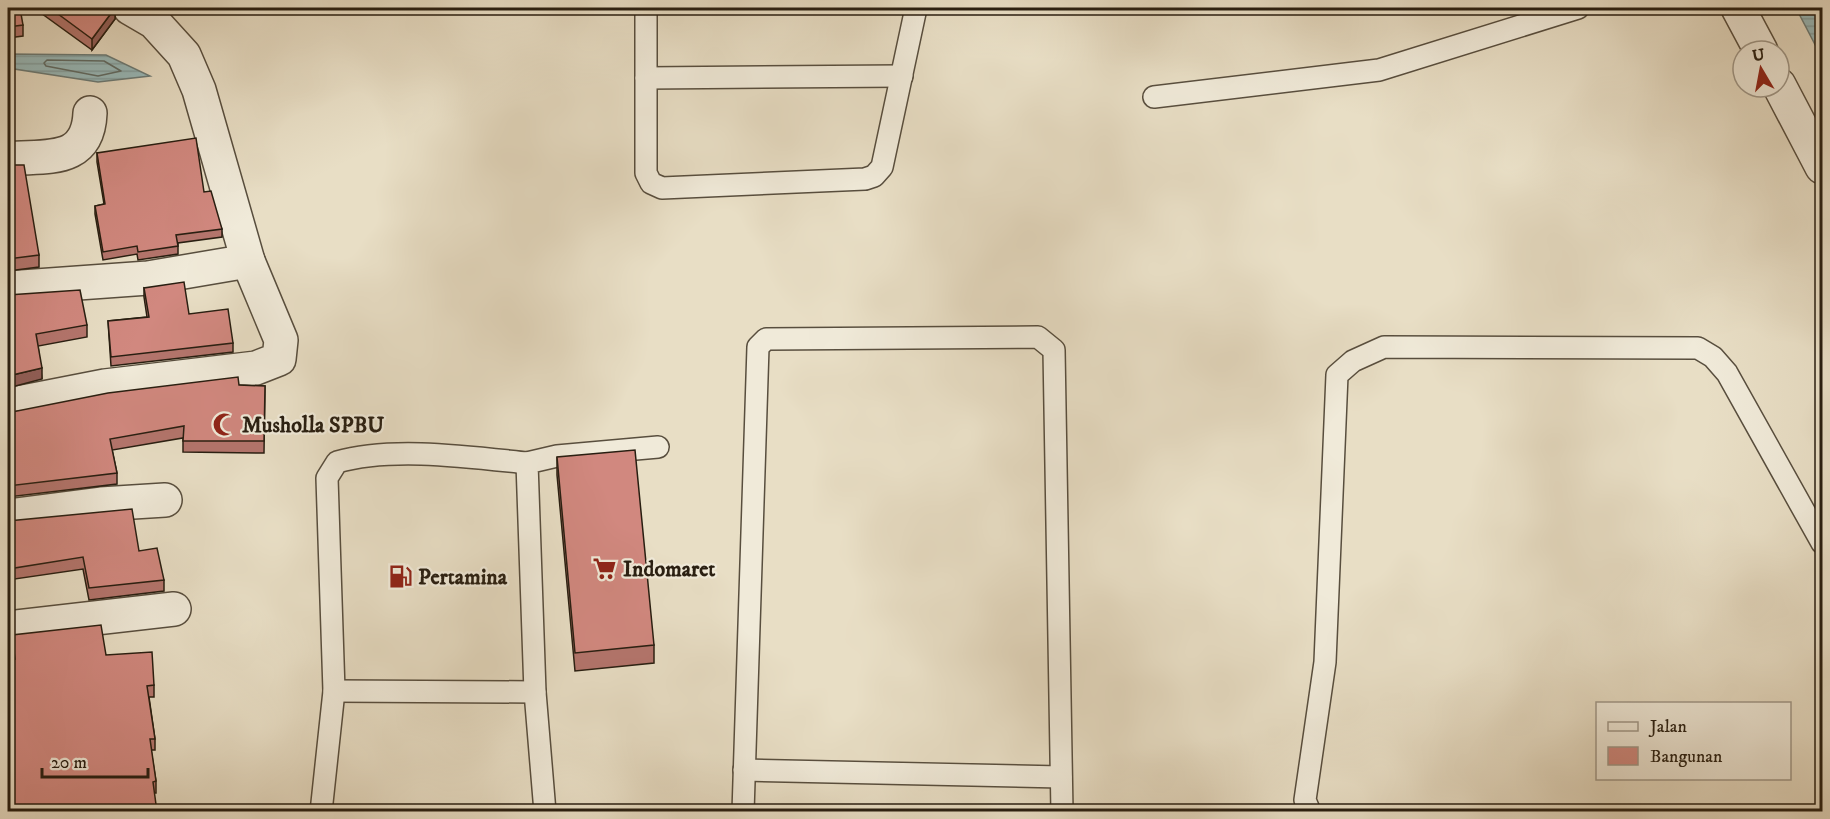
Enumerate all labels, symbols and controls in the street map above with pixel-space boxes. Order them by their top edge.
north arrow [1731,39,1791,99]
text: U [1751,44,1767,66]
mosque icon: Musholla SPBU [211,412,237,438]
place label: Musholla SPBU [242,412,384,439]
supermarket icon: Indomaret [592,556,618,582]
place label: Indomaret [623,556,715,583]
fuel station icon: Pertamina [387,564,413,590]
place label: Pertamina [418,564,508,591]
legend [1596,702,1791,780]
text: Jalan [1648,716,1688,738]
scale bar [42,741,148,779]
text: Bangunan [1650,746,1723,768]
text: 20 m [51,752,87,774]

